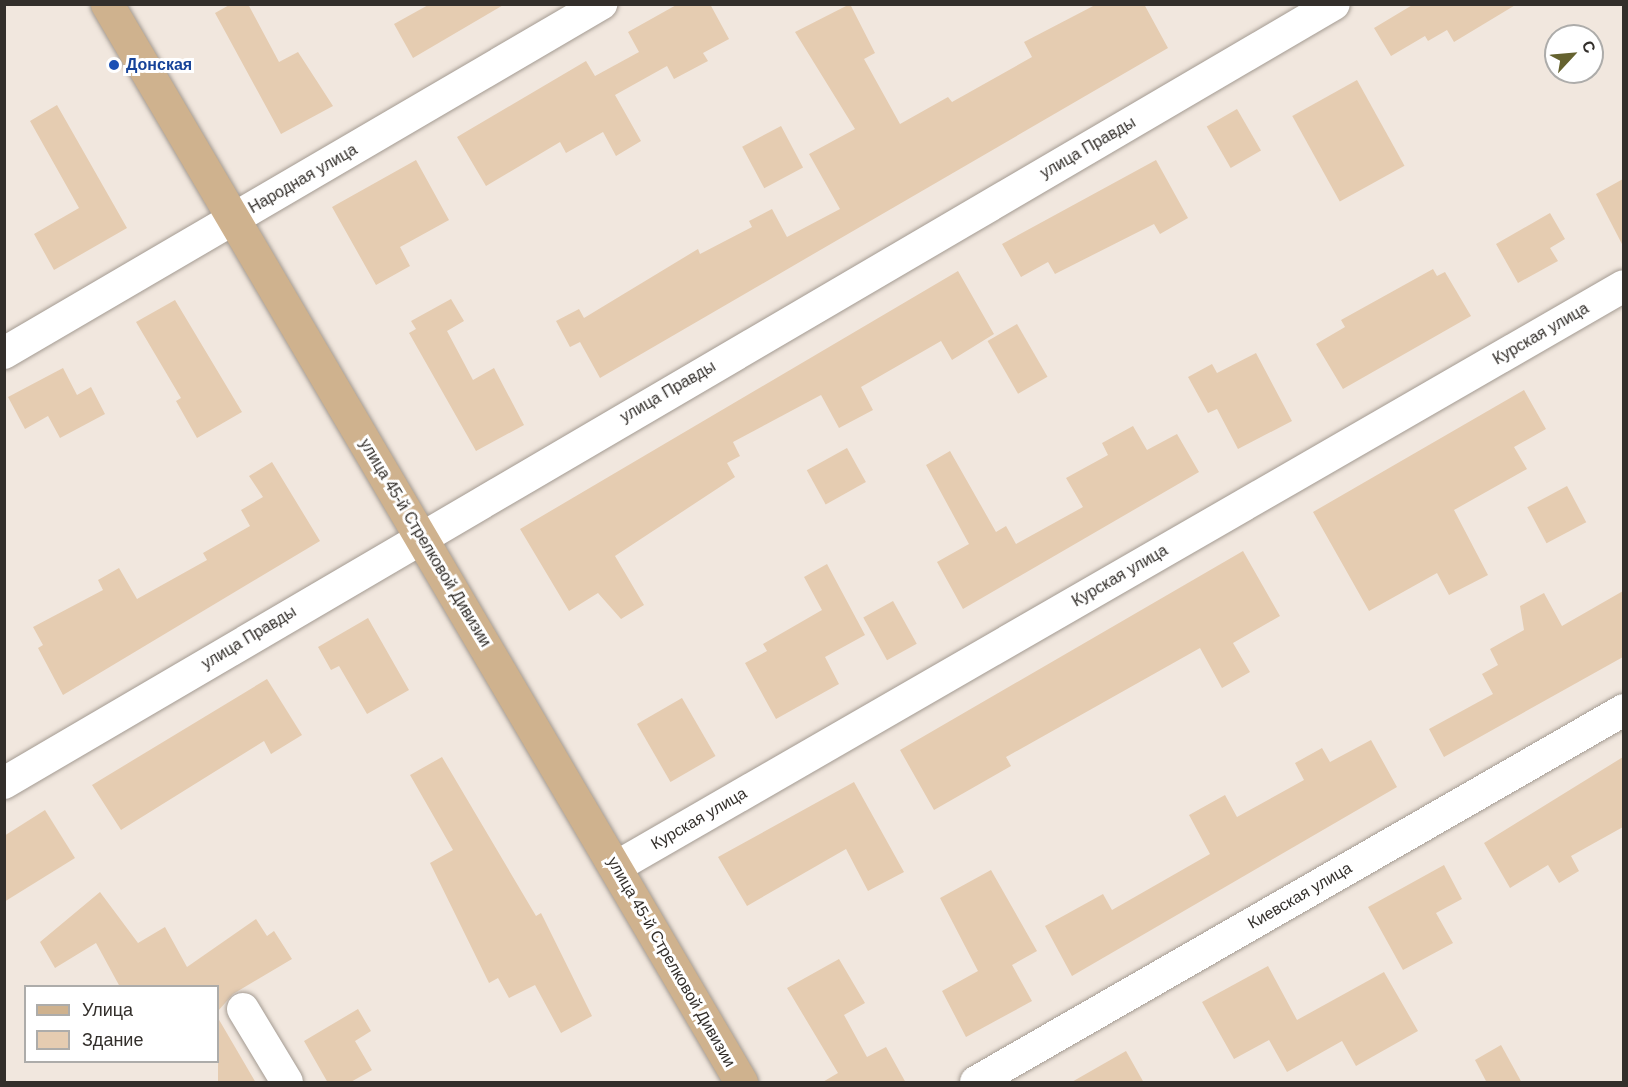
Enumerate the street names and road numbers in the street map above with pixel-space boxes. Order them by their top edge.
street label: улица Правды [1037,113,1139,183]
street label: Народная улица [245,140,361,218]
street label: Курская улица [1490,299,1592,369]
street label: улица Правды [617,357,719,427]
street label: улица 45-й Стрелковой Дивизии [355,435,495,651]
street label: Курская улица [1069,541,1171,611]
street label: улица Правды [198,602,300,674]
street label: Курская улица [648,784,750,854]
street label: улица 45-й Стрелковой Дивизии [603,853,739,1071]
street label: Киевская улица [1245,858,1355,934]

